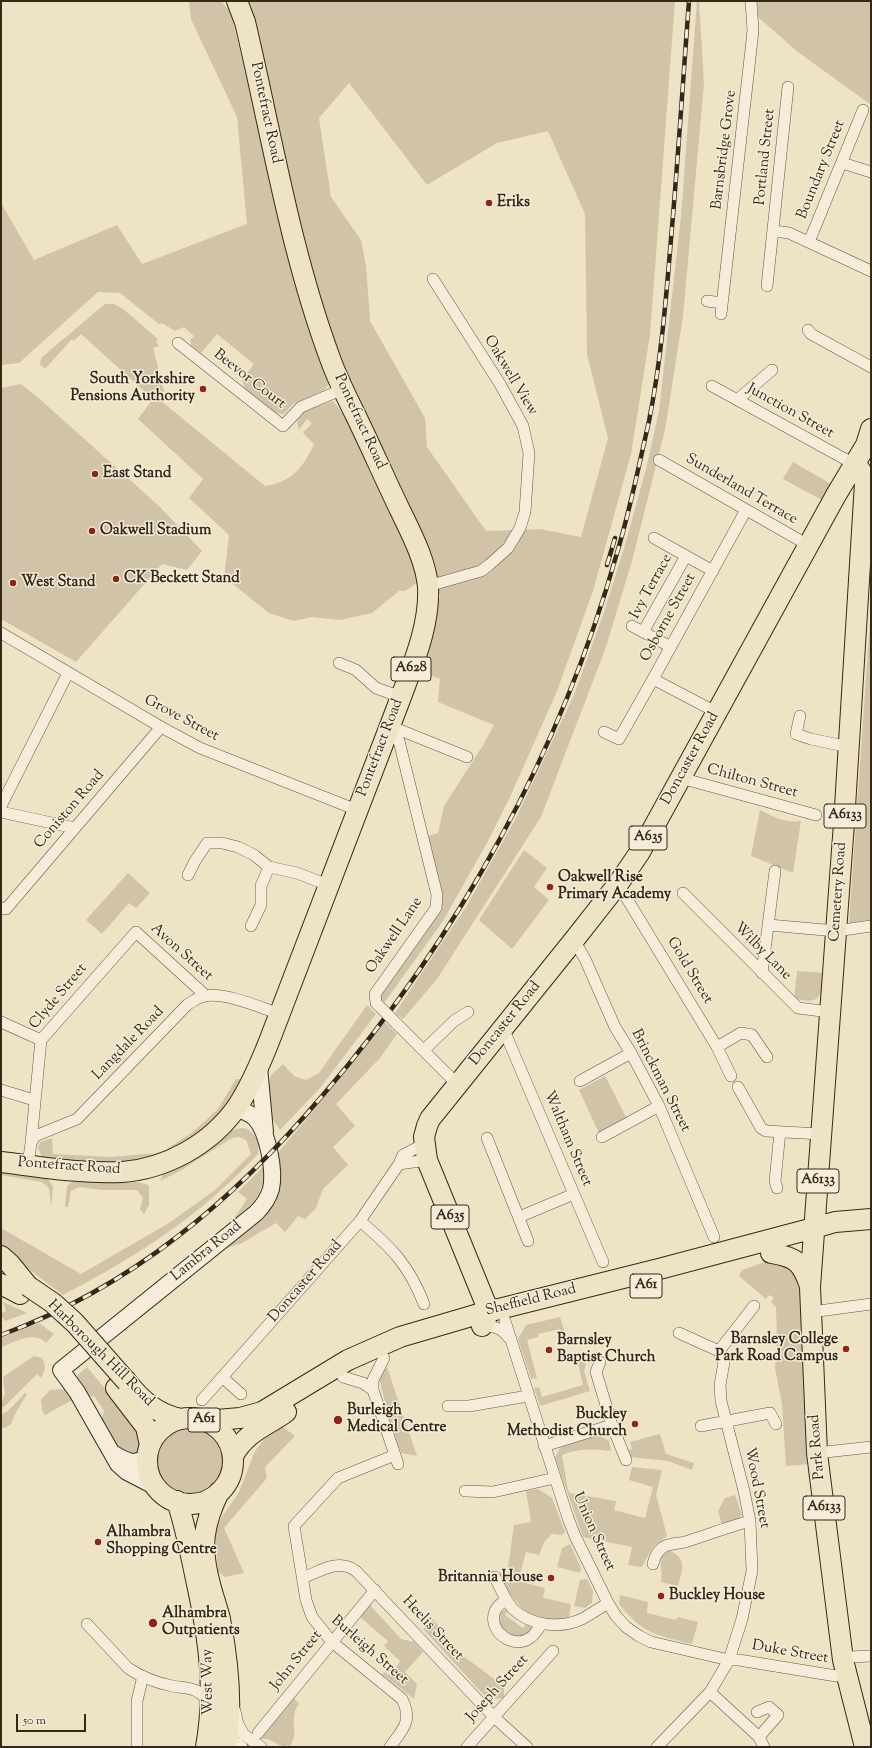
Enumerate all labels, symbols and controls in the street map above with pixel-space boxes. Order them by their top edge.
street label: Pontefract Road [245,61,285,165]
street label: Barnsbridge Grove [709,89,741,211]
street label: Portland Street [752,108,780,206]
street label: Boundary Street [794,118,850,222]
place label: Eriks [497,194,530,212]
marker: Eriks [484,198,494,208]
street label: Oakwell View [479,333,541,419]
street label: Beevor Court [209,346,289,414]
place label: South Yorkshire Pensions Authority [70,371,195,406]
street label: Pontefract Road [329,371,389,473]
street label: Junction Street [743,381,837,443]
marker: South Yorkshire Pensions Authority [198,384,208,394]
street label: Sunderland Terrace [682,451,800,529]
place label: East Stand [103,465,171,483]
marker: East Stand [90,469,100,479]
place label: Oakwell Stadium [100,522,211,540]
marker: Oakwell Stadium [87,526,97,536]
street label: Ivy Terrace [627,551,677,623]
place label: CK Beckett Stand [124,570,240,588]
street label: Osborne Street [637,571,701,665]
place label: West Stand [21,574,96,592]
marker: CK Beckett Stand [111,574,121,584]
marker: West Stand [8,578,18,588]
road number: A628 [391,657,431,681]
street label: Grove Street [141,692,221,746]
street label: Pontefract Road [354,697,408,799]
street label: Doncaster Road [658,710,724,808]
street label: Chilton Street [705,761,799,803]
street label: Coniston Road [31,767,109,853]
road number: A6133 [824,804,866,828]
road number: A635 [629,826,667,850]
street label: Cemetery Road [827,842,851,942]
place label: Oakwell Rise Primary Academy [558,869,671,904]
marker: Oakwell Rise Primary Academy [545,882,555,892]
street label: Oakwell Lane [363,894,427,978]
street label: Wilby Lane [729,919,795,985]
street label: Avon Street [146,920,216,986]
street label: Gold Street [662,934,716,1008]
street label: Clyde Street [26,960,92,1034]
street label: Doncaster Road [467,978,545,1070]
street label: Langdale Road [89,1003,169,1085]
street label: Brinckman Street [626,1027,694,1135]
street label: Waltham Street [539,1089,595,1189]
street label: Pontefract Road [17,1154,121,1180]
road number: A6133 [797,1169,839,1193]
road number: A635 [431,1205,469,1229]
street label: Lambra Road [168,1218,246,1286]
street label: Doncaster Road [265,1237,347,1327]
road number: A61 [630,1274,662,1298]
street label: Sheffield Road [484,1281,578,1321]
street label: Harborough Hill Road [43,1297,157,1411]
place label: Barnsley College Park Road Campus [715,1331,838,1366]
place label: Barnsley Baptist Church [557,1332,656,1367]
marker: Barnsley College Park Road Campus [841,1344,851,1354]
marker: Barnsley Baptist Church [544,1345,554,1355]
place label: Burleigh Medical Centre [347,1402,446,1437]
place label: Buckley Methodist Church [507,1406,627,1441]
road number: A61 [188,1408,220,1432]
marker: Burleigh Medical Centre [332,1414,344,1426]
street label: Park Road [806,1414,830,1480]
marker: Buckley Methodist Church [630,1419,640,1429]
street label: Wood Street [739,1446,773,1530]
street label: Union Street [568,1490,618,1574]
road number: A6133 [803,1496,845,1520]
place label: Alhambra Shopping Centre [106,1524,217,1559]
marker: Alhambra Shopping Centre [93,1537,103,1547]
place label: Britannia House [438,1569,543,1587]
marker: Britannia House [546,1573,556,1583]
place label: Buckley House [669,1587,765,1605]
marker: Buckley House [656,1591,666,1601]
street label: Heelis Street [397,1593,467,1665]
place label: Alhambra Outpatients [162,1605,240,1640]
street label: Burleigh Street [327,1612,411,1690]
marker: Alhambra Outpatients [147,1617,159,1629]
street label: John Street [267,1627,327,1695]
street label: Duke Street [750,1637,830,1669]
street label: West Way [199,1649,219,1715]
street label: Joseph Street [463,1652,533,1726]
scale bar [18,1706,88,1732]
text: 50 m [23,1712,46,1730]

